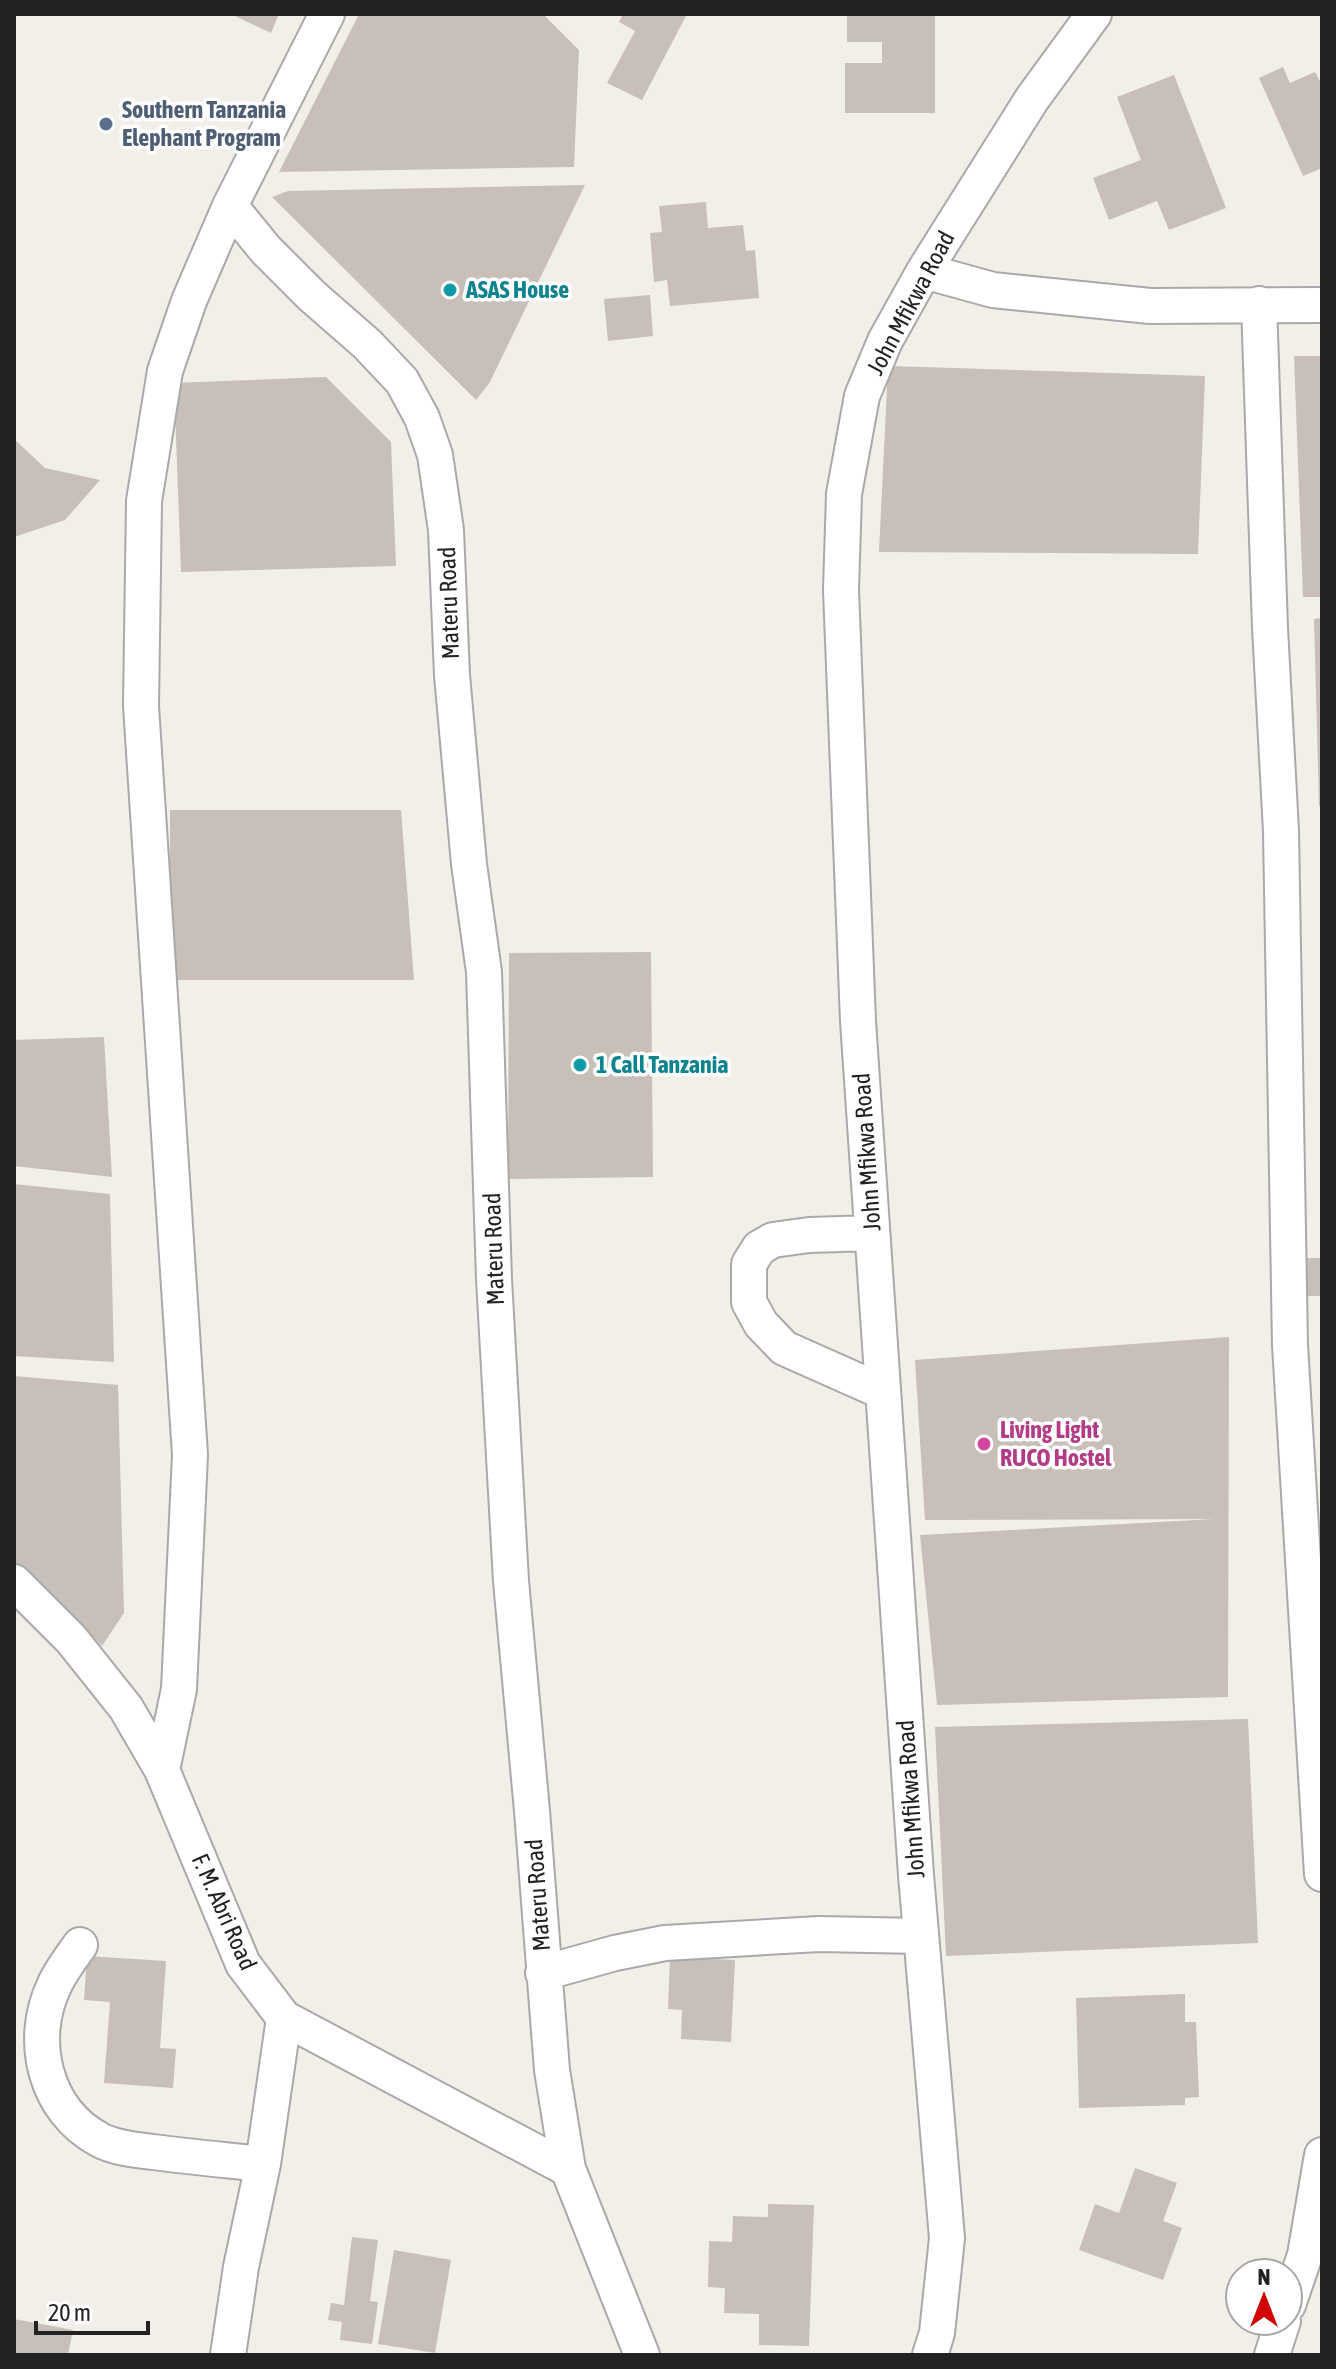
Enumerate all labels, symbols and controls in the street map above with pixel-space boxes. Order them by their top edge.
place label: Southern Tanzania Elephant Program [122,96,286,151]
marker: Southern Tanzania Elephant Program [97,115,115,133]
street label: John Mfikwa Road [861,226,960,379]
place label: ASAS House [465,276,569,303]
marker: ASAS House [441,281,459,299]
street label: Materu Road [433,546,464,660]
place label: 1 Call Tanzania [596,1051,728,1078]
marker: 1 Call Tanzania [571,1056,589,1074]
street label: John Mfikwa Road [847,1072,886,1232]
street label: Materu Road [478,1192,509,1306]
place label: Living Light RUCO Hostel [1000,1416,1112,1471]
marker: Living Light RUCO Hostel [975,1435,993,1453]
street label: John Mfikwa Road [891,1719,930,1879]
street label: Materu Road [520,1838,555,1952]
street label: F. M. Abri Road [187,1849,262,1974]
north arrow [1224,2257,1304,2337]
text: N [1258,2264,1270,2290]
scale bar [36,2285,148,2335]
text: 20 m [48,2299,91,2326]

